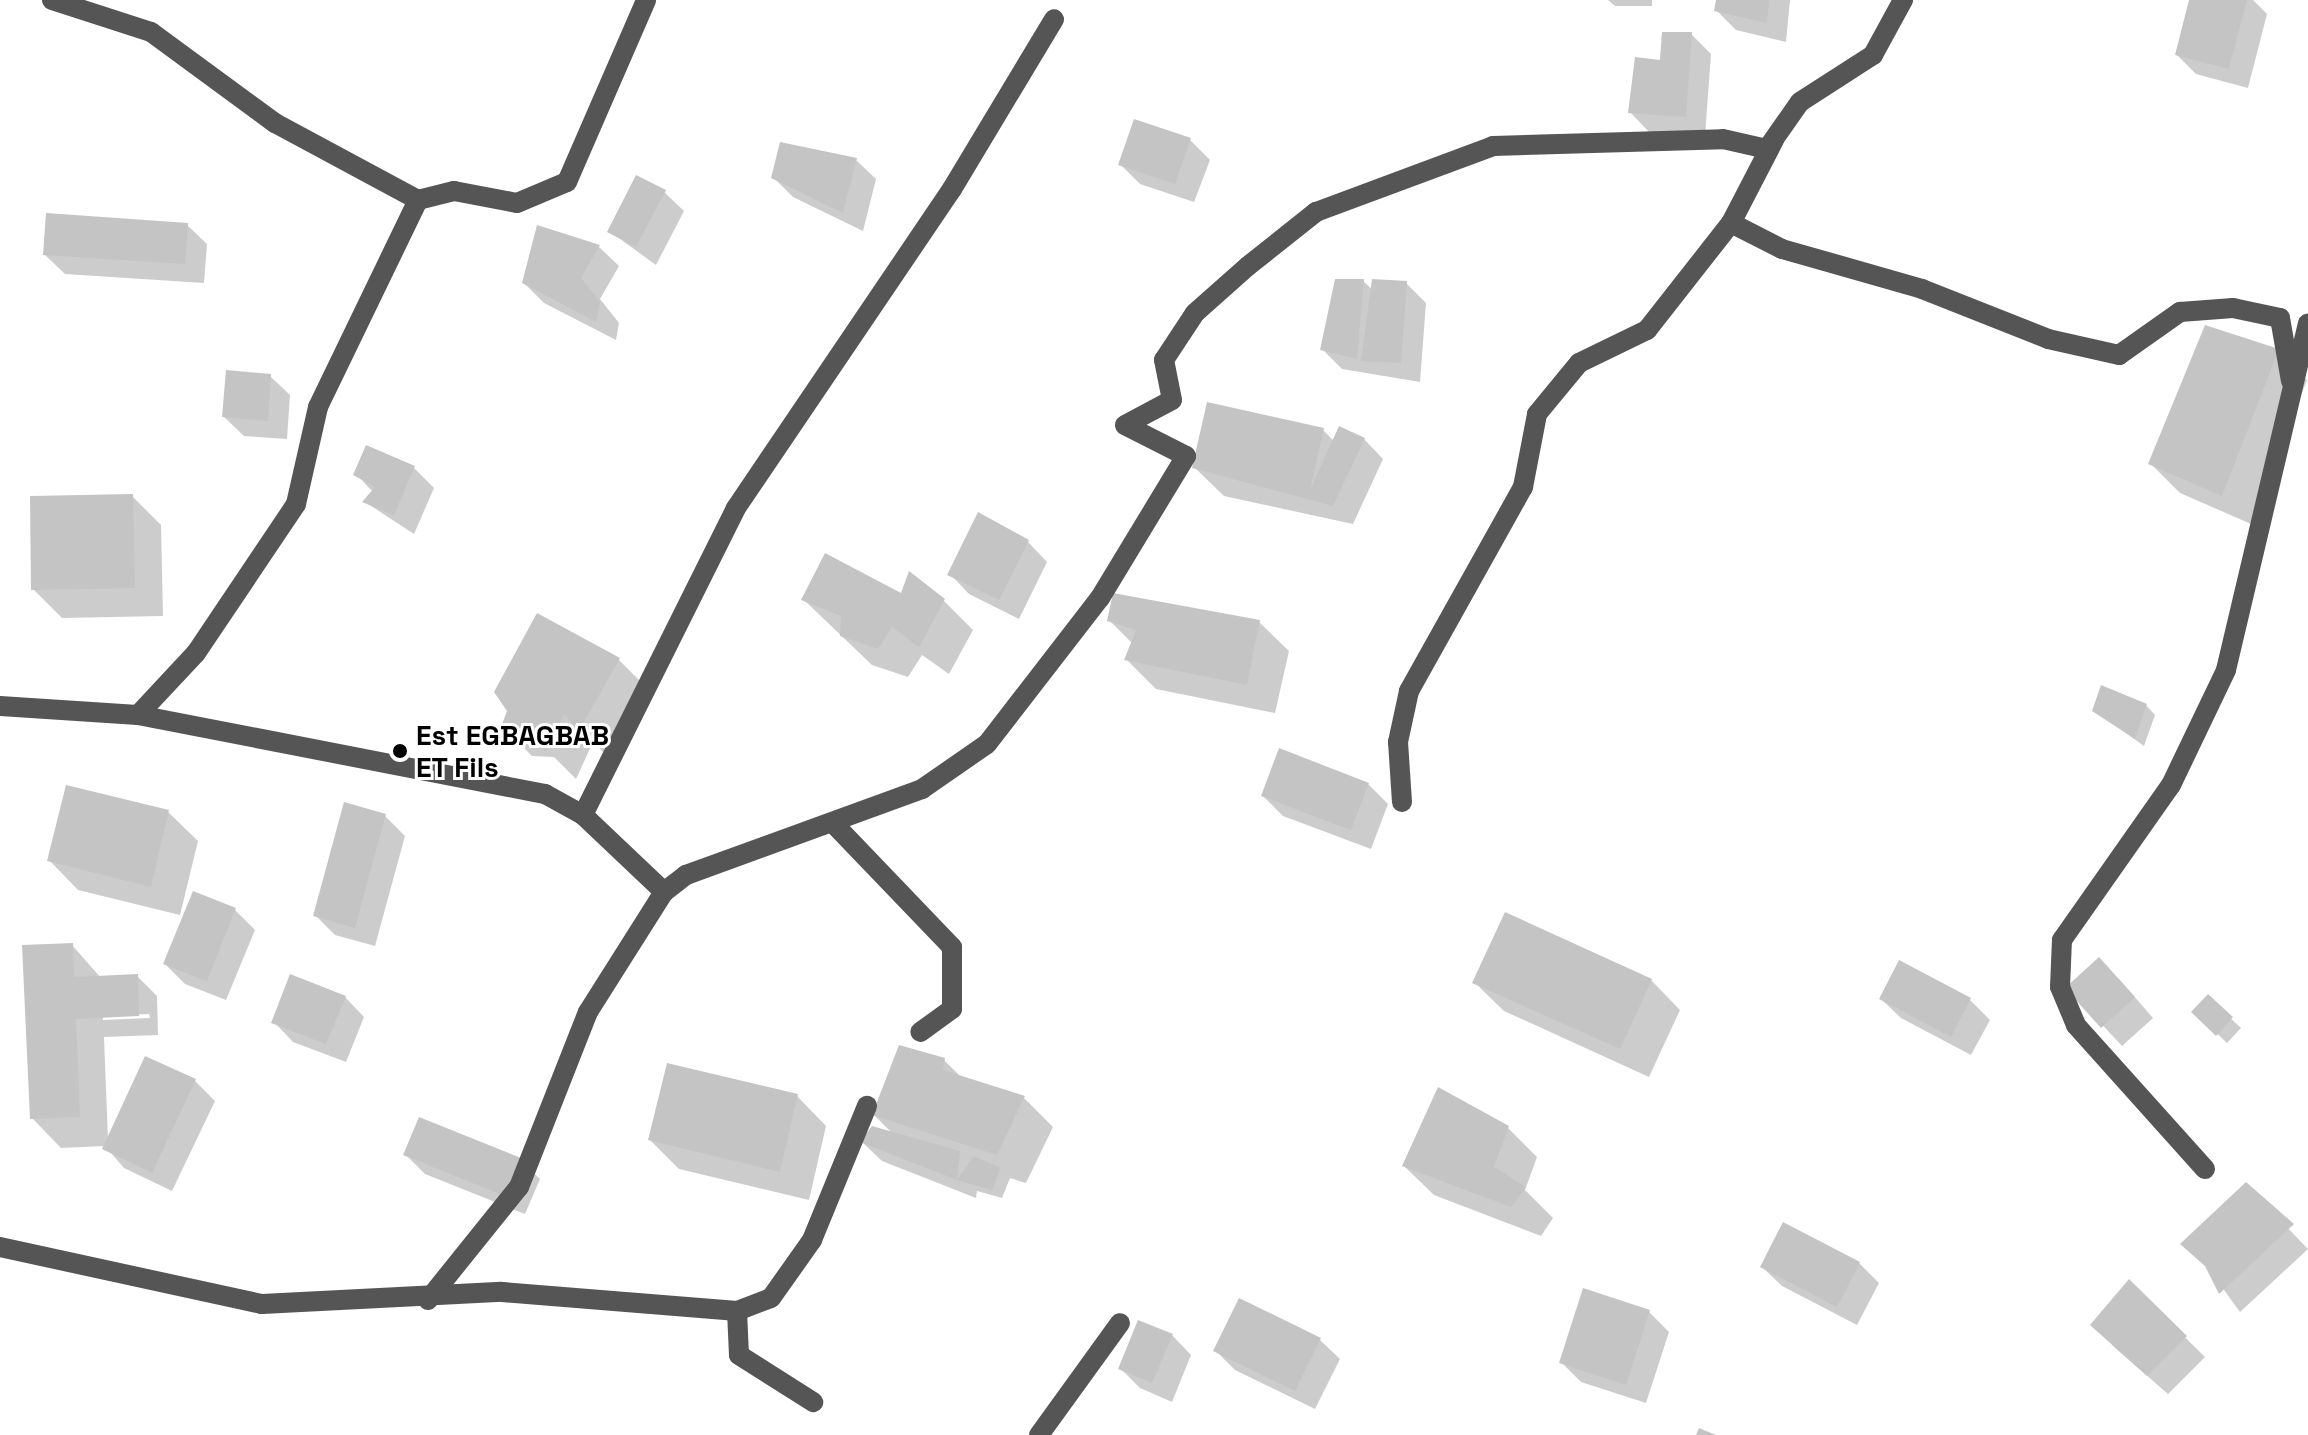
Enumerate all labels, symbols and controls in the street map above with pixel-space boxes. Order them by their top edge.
place label: Est EGBAGBAB ET Fils [416,718,609,784]
marker: Est EGBAGBAB ET Fils [391,742,409,760]

